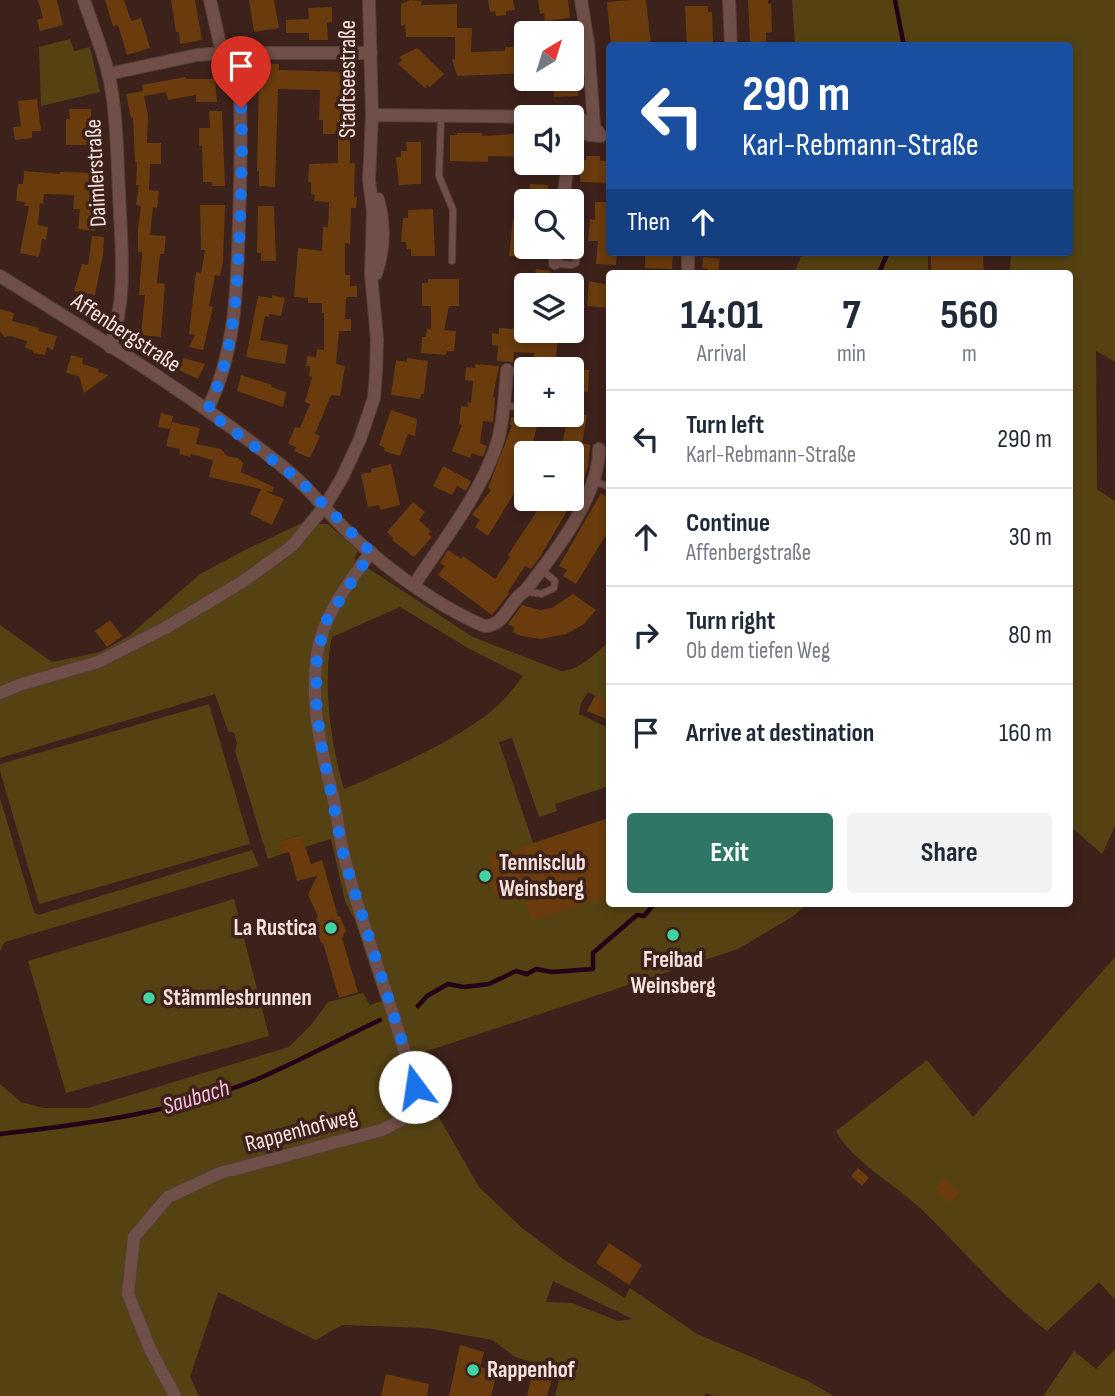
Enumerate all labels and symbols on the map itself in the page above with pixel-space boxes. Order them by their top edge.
street label: Stadtseestraße [334,20,362,138]
north arrow [514,21,584,91]
pin [211,36,271,108]
street label: Daimlerstraße [79,118,113,228]
street label: Affenbergstraße [65,287,186,379]
place label: Tennisclub Weinsberg [499,849,586,903]
marker: Tennisclub Weinsberg [477,868,493,884]
place label: La Rustica [234,914,317,942]
marker: La Rustica [323,920,339,936]
marker: Freibad Weinsberg [665,927,681,943]
place label: Freibad Weinsberg [630,946,716,1000]
place label: Stämmlesbrunnen [163,984,312,1012]
marker: Stämmlesbrunnen [141,990,157,1006]
position arrow [378,1050,452,1124]
water label: Saubach [159,1073,233,1121]
street label: Rappenhofweg [242,1102,360,1158]
place label: Rappenhof [487,1356,576,1384]
marker: Rappenhof [465,1362,481,1378]

